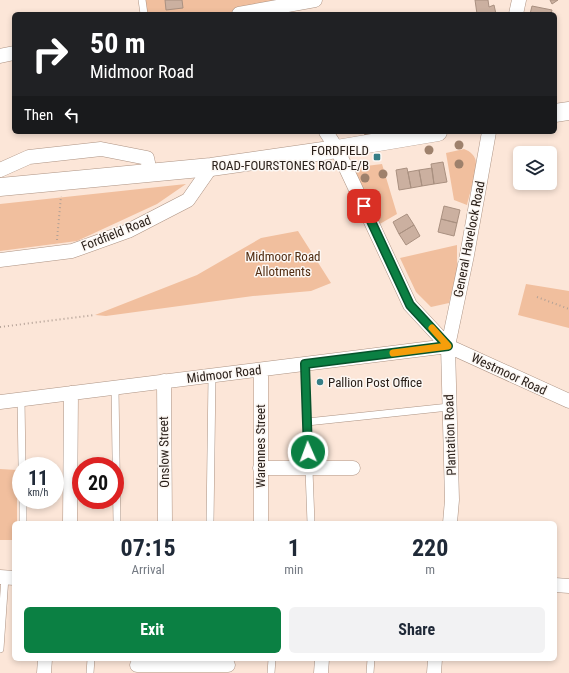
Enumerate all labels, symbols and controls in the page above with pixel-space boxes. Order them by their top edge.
text: 50 m [90,27,146,60]
icon: right [24,28,76,80]
text: Midmoor Road [90,61,194,82]
icon: left [61,104,83,126]
text: Then [24,106,53,124]
place label: FORDFIELD ROAD-FOURSTONES ROAD-E/B [212,143,369,173]
map controls [513,146,557,190]
button: layers [513,146,557,190]
marker: FORDFIELD ROAD-FOURSTONES ROAD-E/B [372,152,382,162]
street label: General Havelock Road [450,180,488,298]
pin [347,189,381,223]
icon: arrive [353,195,375,217]
street label: Fordfield Road [79,212,153,254]
park label: Midmoor Road Allotments [245,249,321,279]
street label: Westmoor Road [469,350,549,398]
street label: Midmoor Road [186,362,262,386]
place label: Pallion Post Office [328,375,422,390]
marker: Pallion Post Office [315,377,325,387]
street label: Plantation Road [441,394,459,476]
street label: Warennes Street [253,404,268,488]
street label: Onslow Street [156,416,172,488]
position arrow [287,431,329,473]
speed limit sign: 20 [72,457,124,509]
text: 11 [28,466,48,490]
text: km/h [28,487,48,498]
text: 07:15 [121,534,176,562]
text: 1 [288,534,300,562]
text: 220 [412,534,448,562]
text: Arrival [132,562,165,577]
text: min [284,562,303,577]
text: m [425,562,435,577]
button: Exit [24,607,281,653]
button: Share [289,607,545,653]

